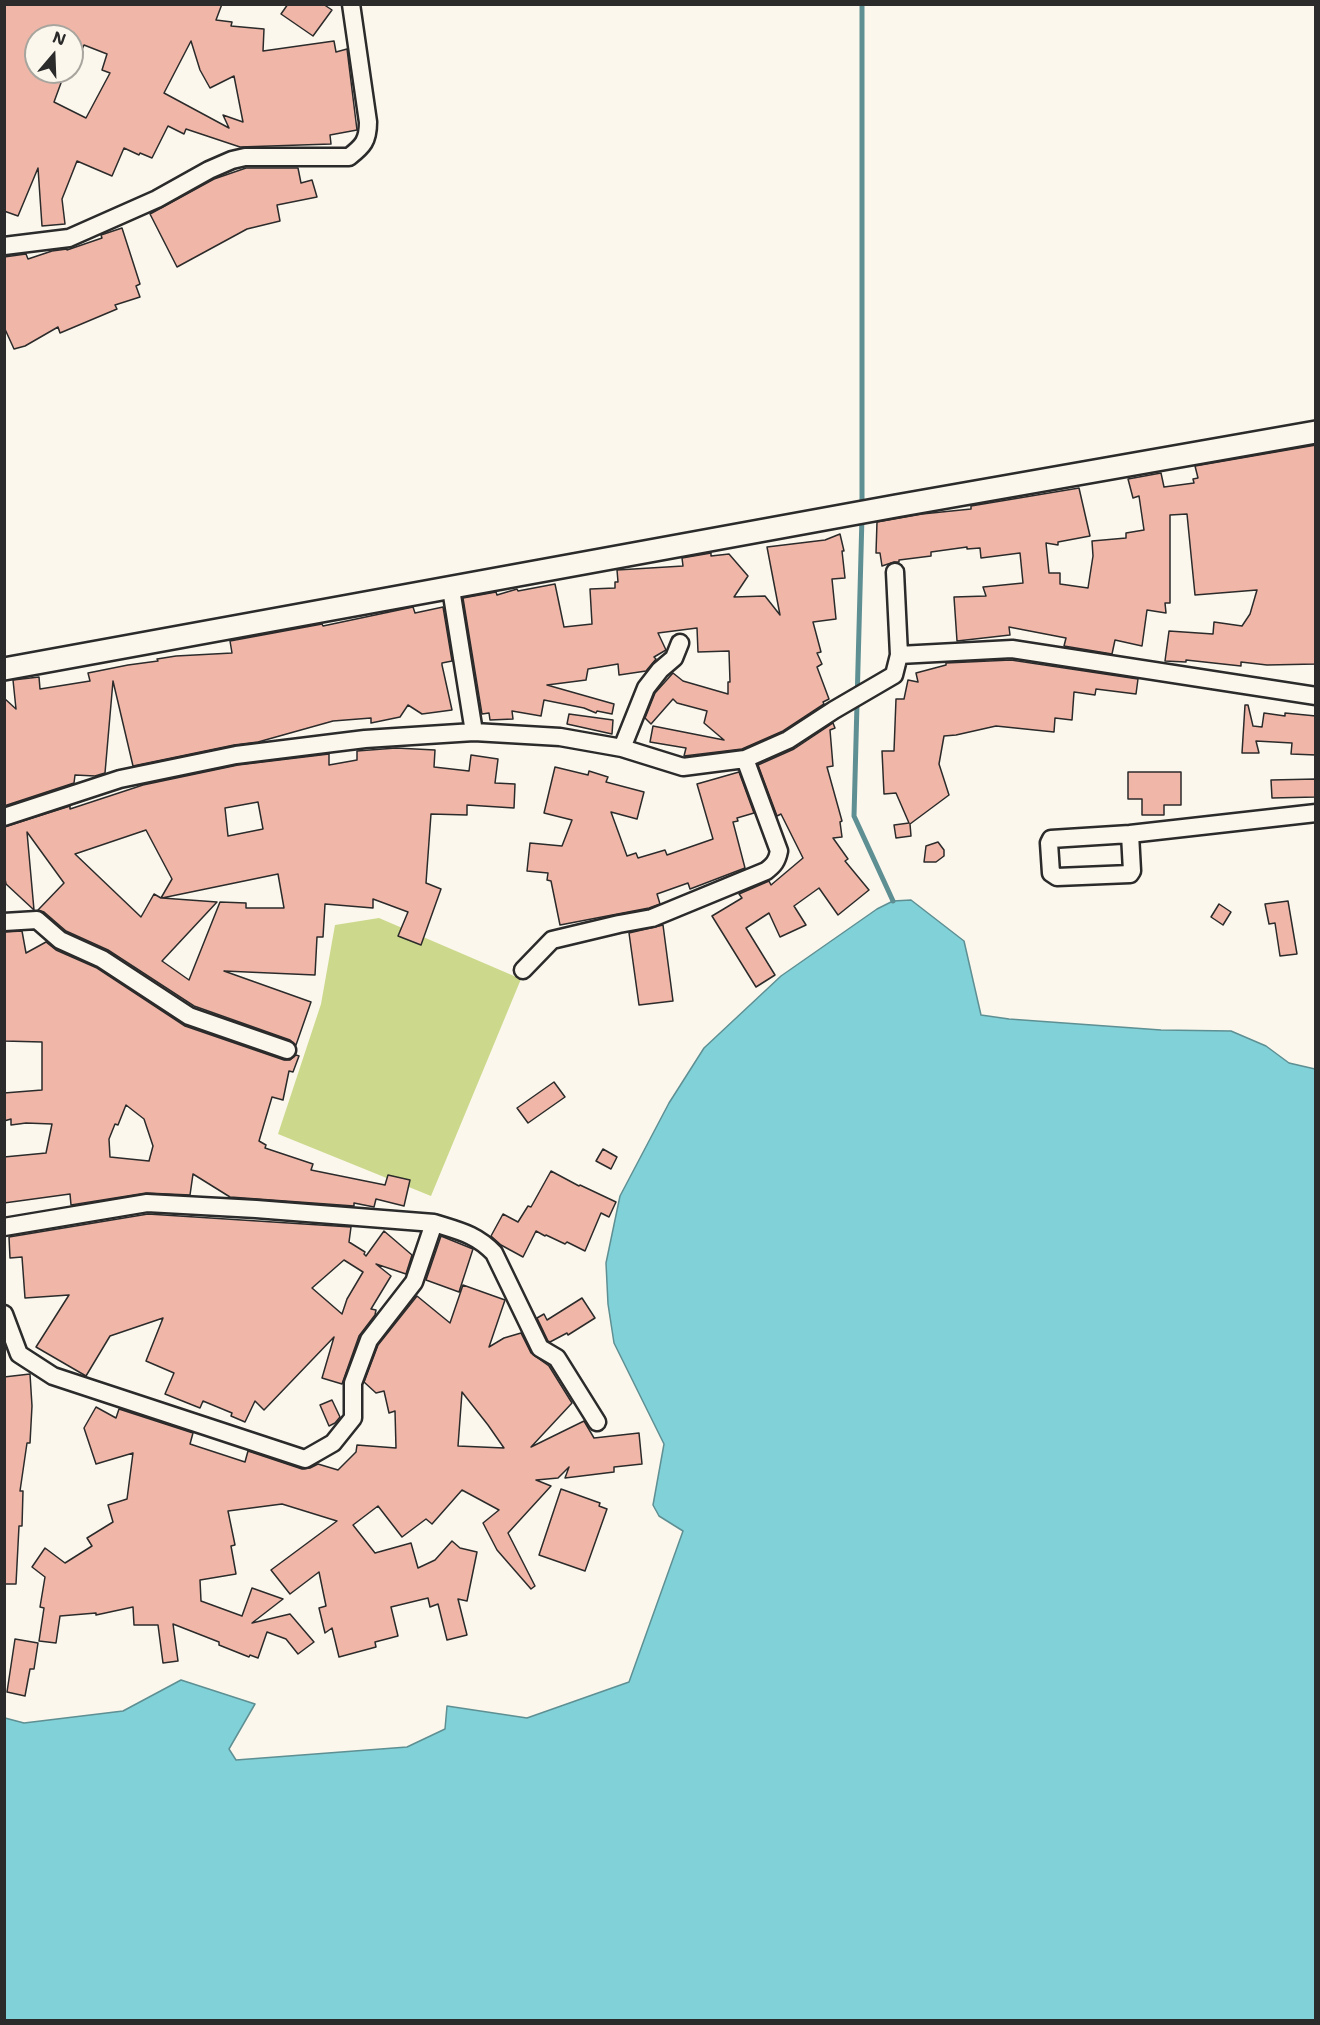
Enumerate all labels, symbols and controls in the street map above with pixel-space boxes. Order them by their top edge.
north arrow [24,24,84,84]
text: N [50,26,69,50]

